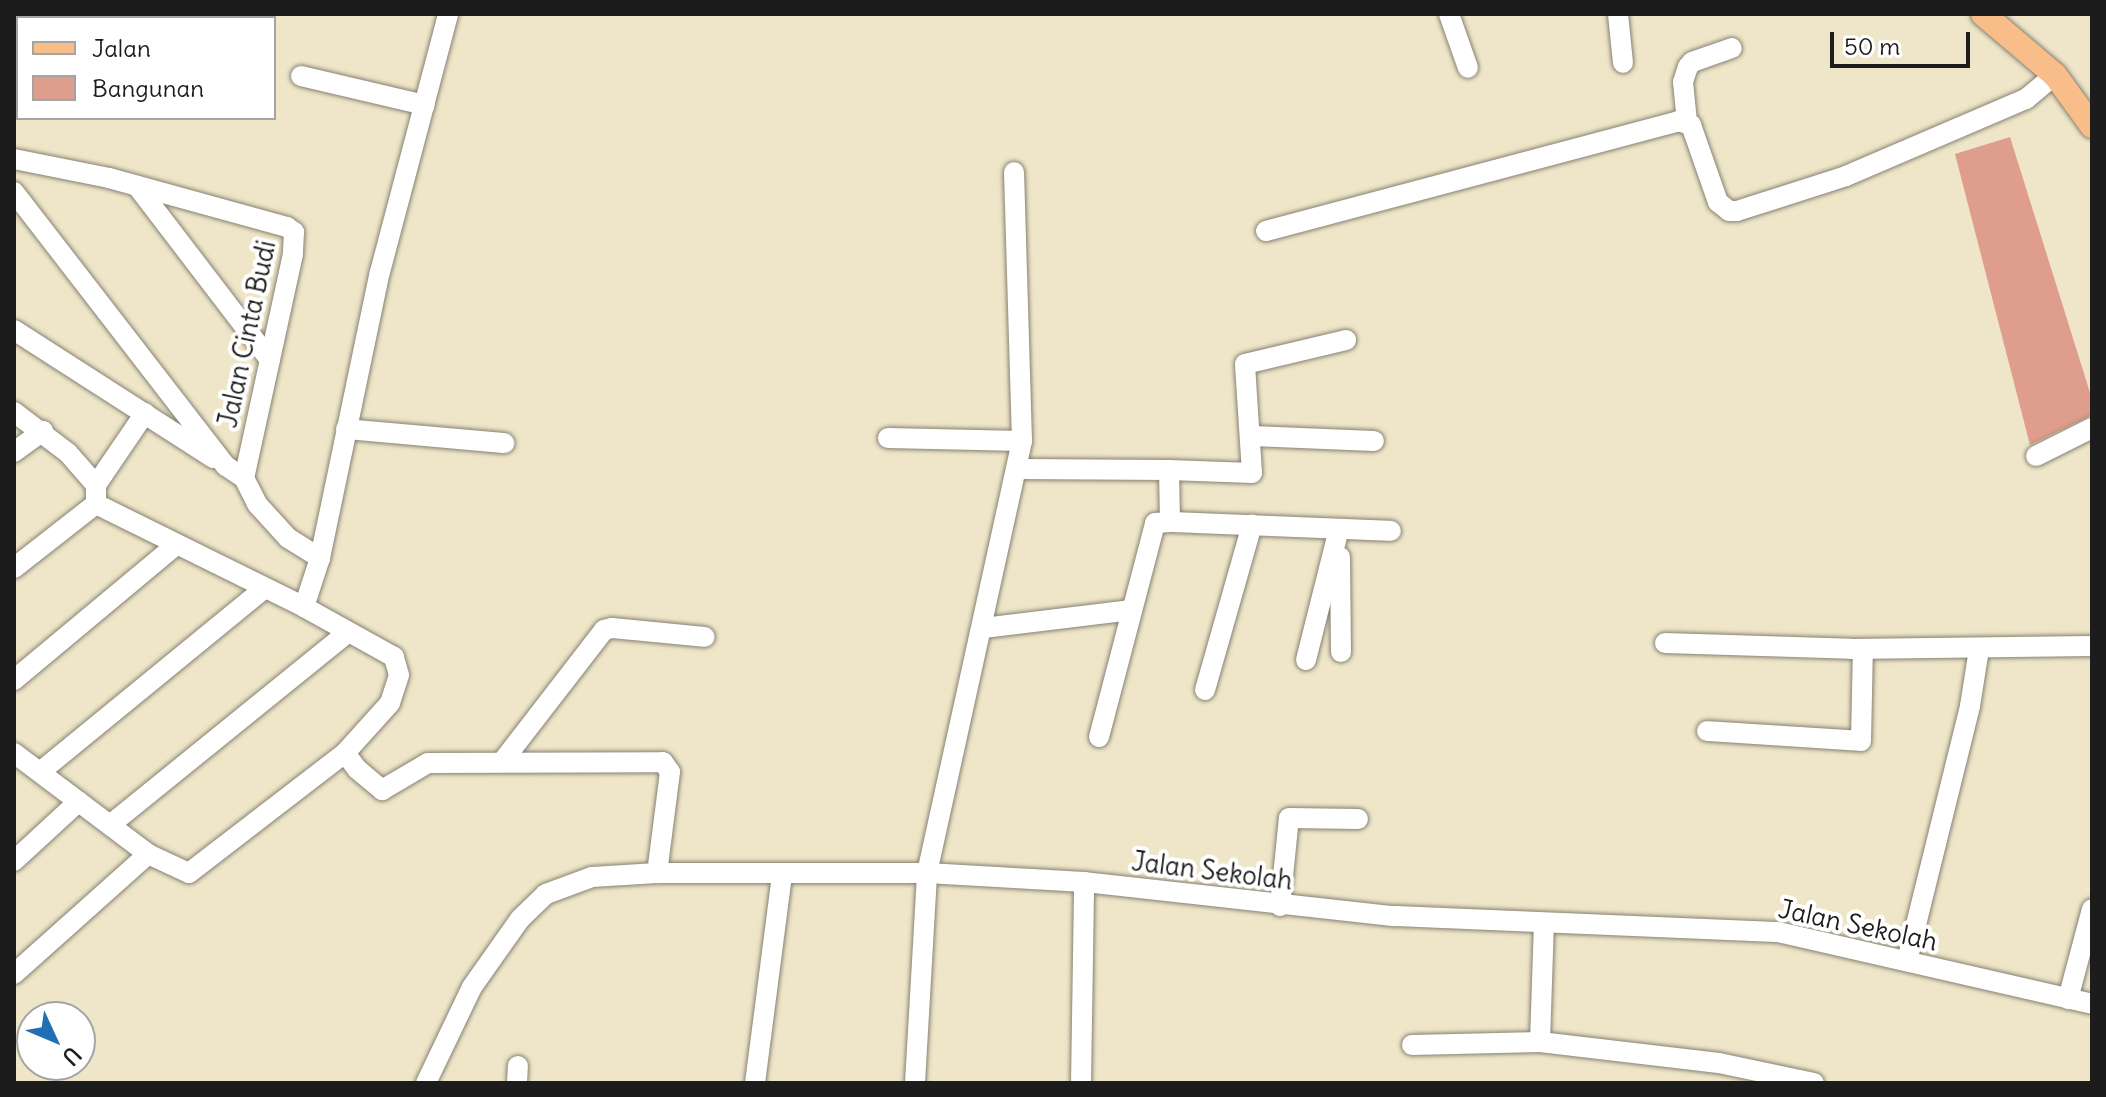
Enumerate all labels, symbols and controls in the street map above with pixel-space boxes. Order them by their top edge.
legend [16,16,276,120]
scale bar [1834,16,1974,66]
text: 50 m [1844,31,1900,61]
text: Jalan [92,33,151,63]
text: Bangunan [92,73,204,103]
street label: Jalan Cinta Budi [212,237,282,431]
street label: Jalan Sekolah [1130,846,1294,896]
street label: Jalan Sekolah [1776,893,1940,957]
north arrow [16,1001,96,1081]
text: U [57,1041,87,1071]

